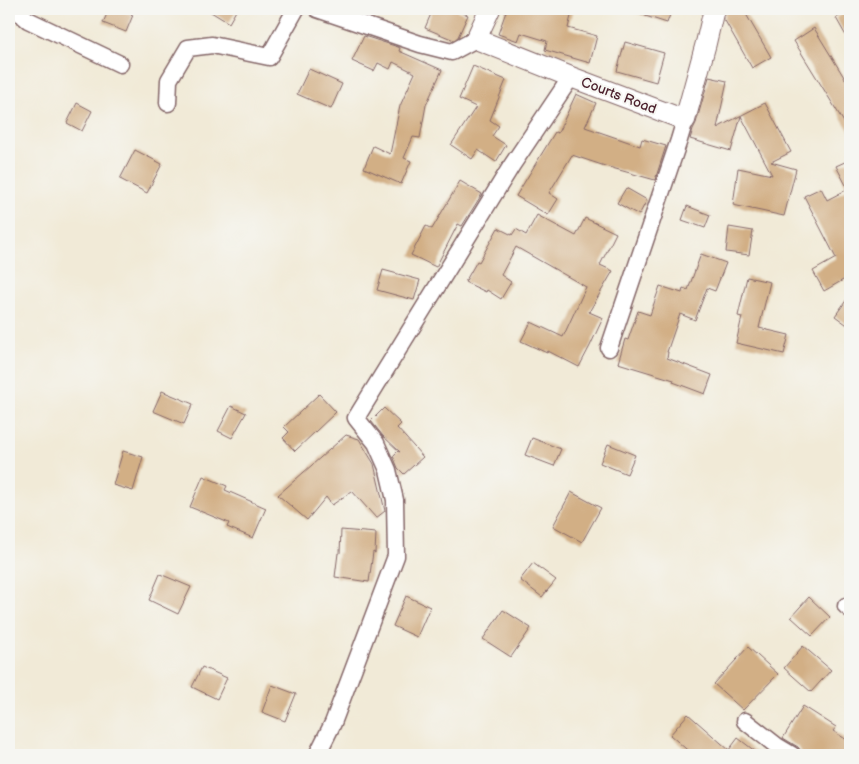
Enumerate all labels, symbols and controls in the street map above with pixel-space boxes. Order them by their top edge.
street label: Courts Road [579,73,659,118]

